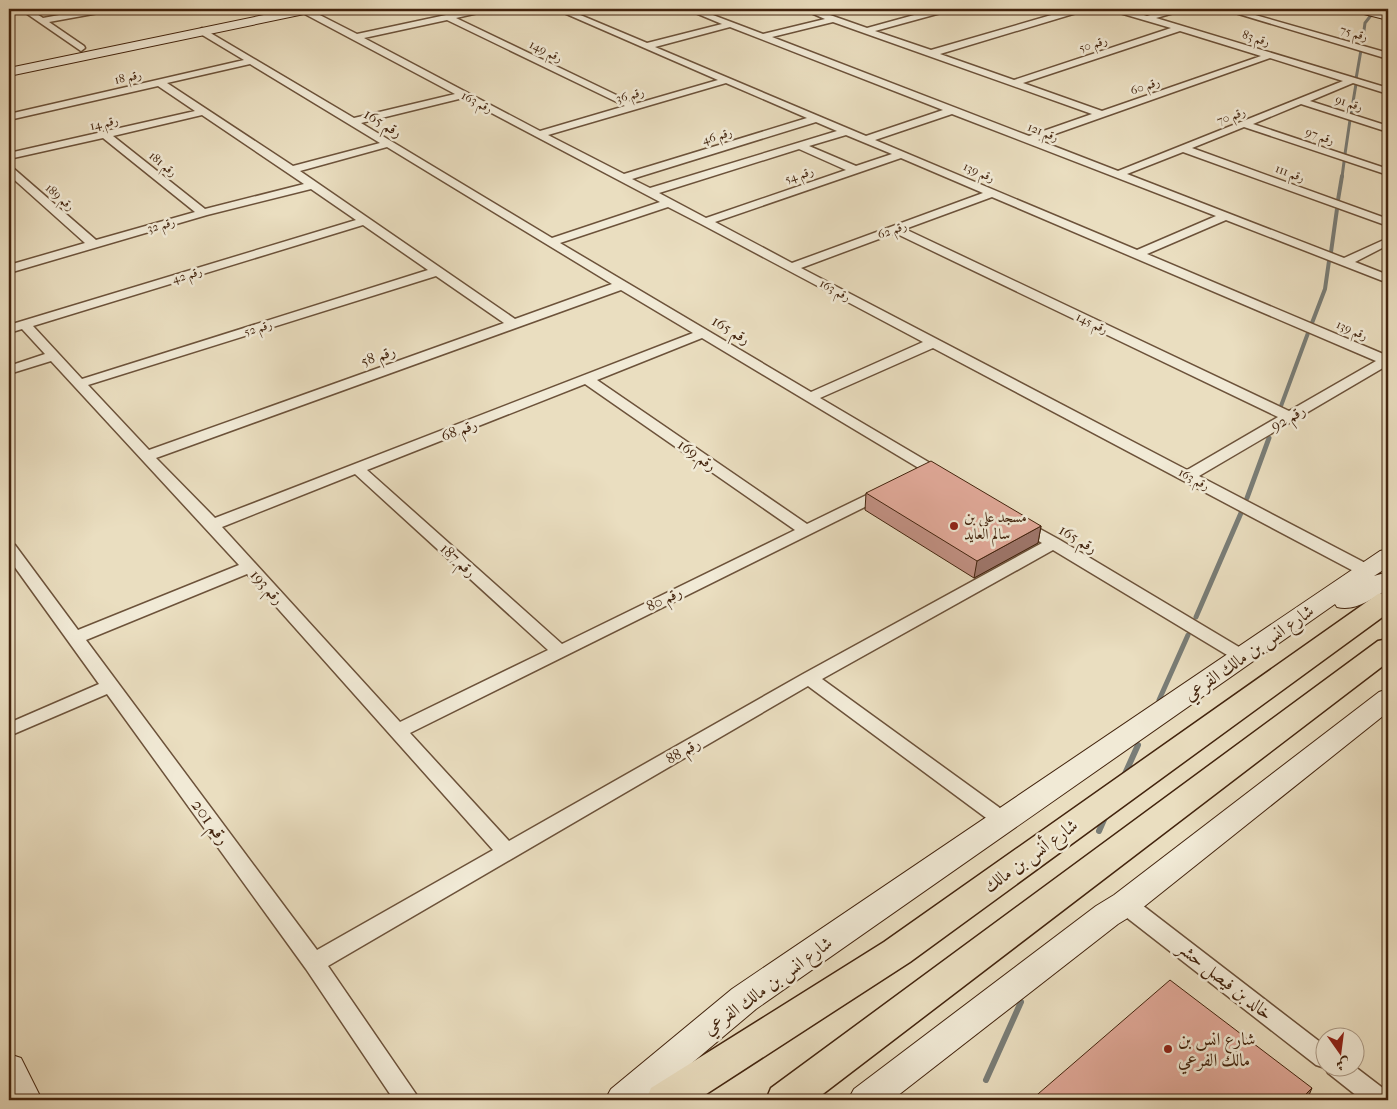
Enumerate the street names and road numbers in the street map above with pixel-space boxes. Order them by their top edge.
street label: رقم 75 [1337,22,1370,48]
street label: رقم 83 [1239,27,1272,53]
street label: رقم 50 [1077,33,1110,59]
street label: رقم 149 [526,37,565,69]
street label: رقم 18 [113,67,144,91]
street label: رقم 60 [1128,74,1163,101]
street label: رقم 36 [614,84,647,110]
street label: رقم 163 [457,88,495,119]
street label: رقم 91 [1333,92,1365,118]
street label: رقم 70 [1215,104,1249,132]
street label: رقم 165 [358,105,405,146]
street label: رقم 14 [89,113,121,137]
street label: رقم 121 [1024,120,1061,148]
street label: رقم 46 [700,125,735,151]
street label: رقم 97 [1303,125,1336,151]
street label: رقم 181 [144,149,180,183]
street label: رقم 139 [960,159,997,189]
street label: رقم 111 [1272,161,1307,189]
street label: رقم 54 [783,164,817,190]
street label: رقم 189 [40,181,77,217]
street label: رقم 32 [145,214,178,239]
street label: رقم 62 [876,218,910,245]
street label: رقم 42 [170,264,205,290]
street label: رقم 163 [815,276,853,308]
street label: رقم 145 [1072,310,1110,340]
street label: رقم 165 [706,312,753,353]
street label: رقم 52 [242,317,275,343]
street label: رقم 139 [1333,317,1370,347]
street label: رقم 58 [358,341,399,375]
street label: رقم 92 [1267,401,1311,439]
street label: رقم 68 [438,415,481,450]
street label: رقم 169 [671,435,720,479]
street label: رقم 163 [1174,465,1212,497]
street label: رقم 165 [1053,521,1100,562]
street label: رقم 187 [433,539,479,584]
street label: رقم 193 [243,566,287,612]
street label: رقم 80 [643,583,687,620]
street label: شارع انس بن مالك الفرعي [1180,600,1320,709]
street label: رقم 88 [663,734,706,772]
street label: رقم 201 [182,795,234,852]
street label: شارع أنس بن مالك [978,812,1084,900]
street label: شارع انس بن مالك الفرعي [700,932,839,1043]
street label: خالد بن فيصل حشر [1171,936,1276,1026]

